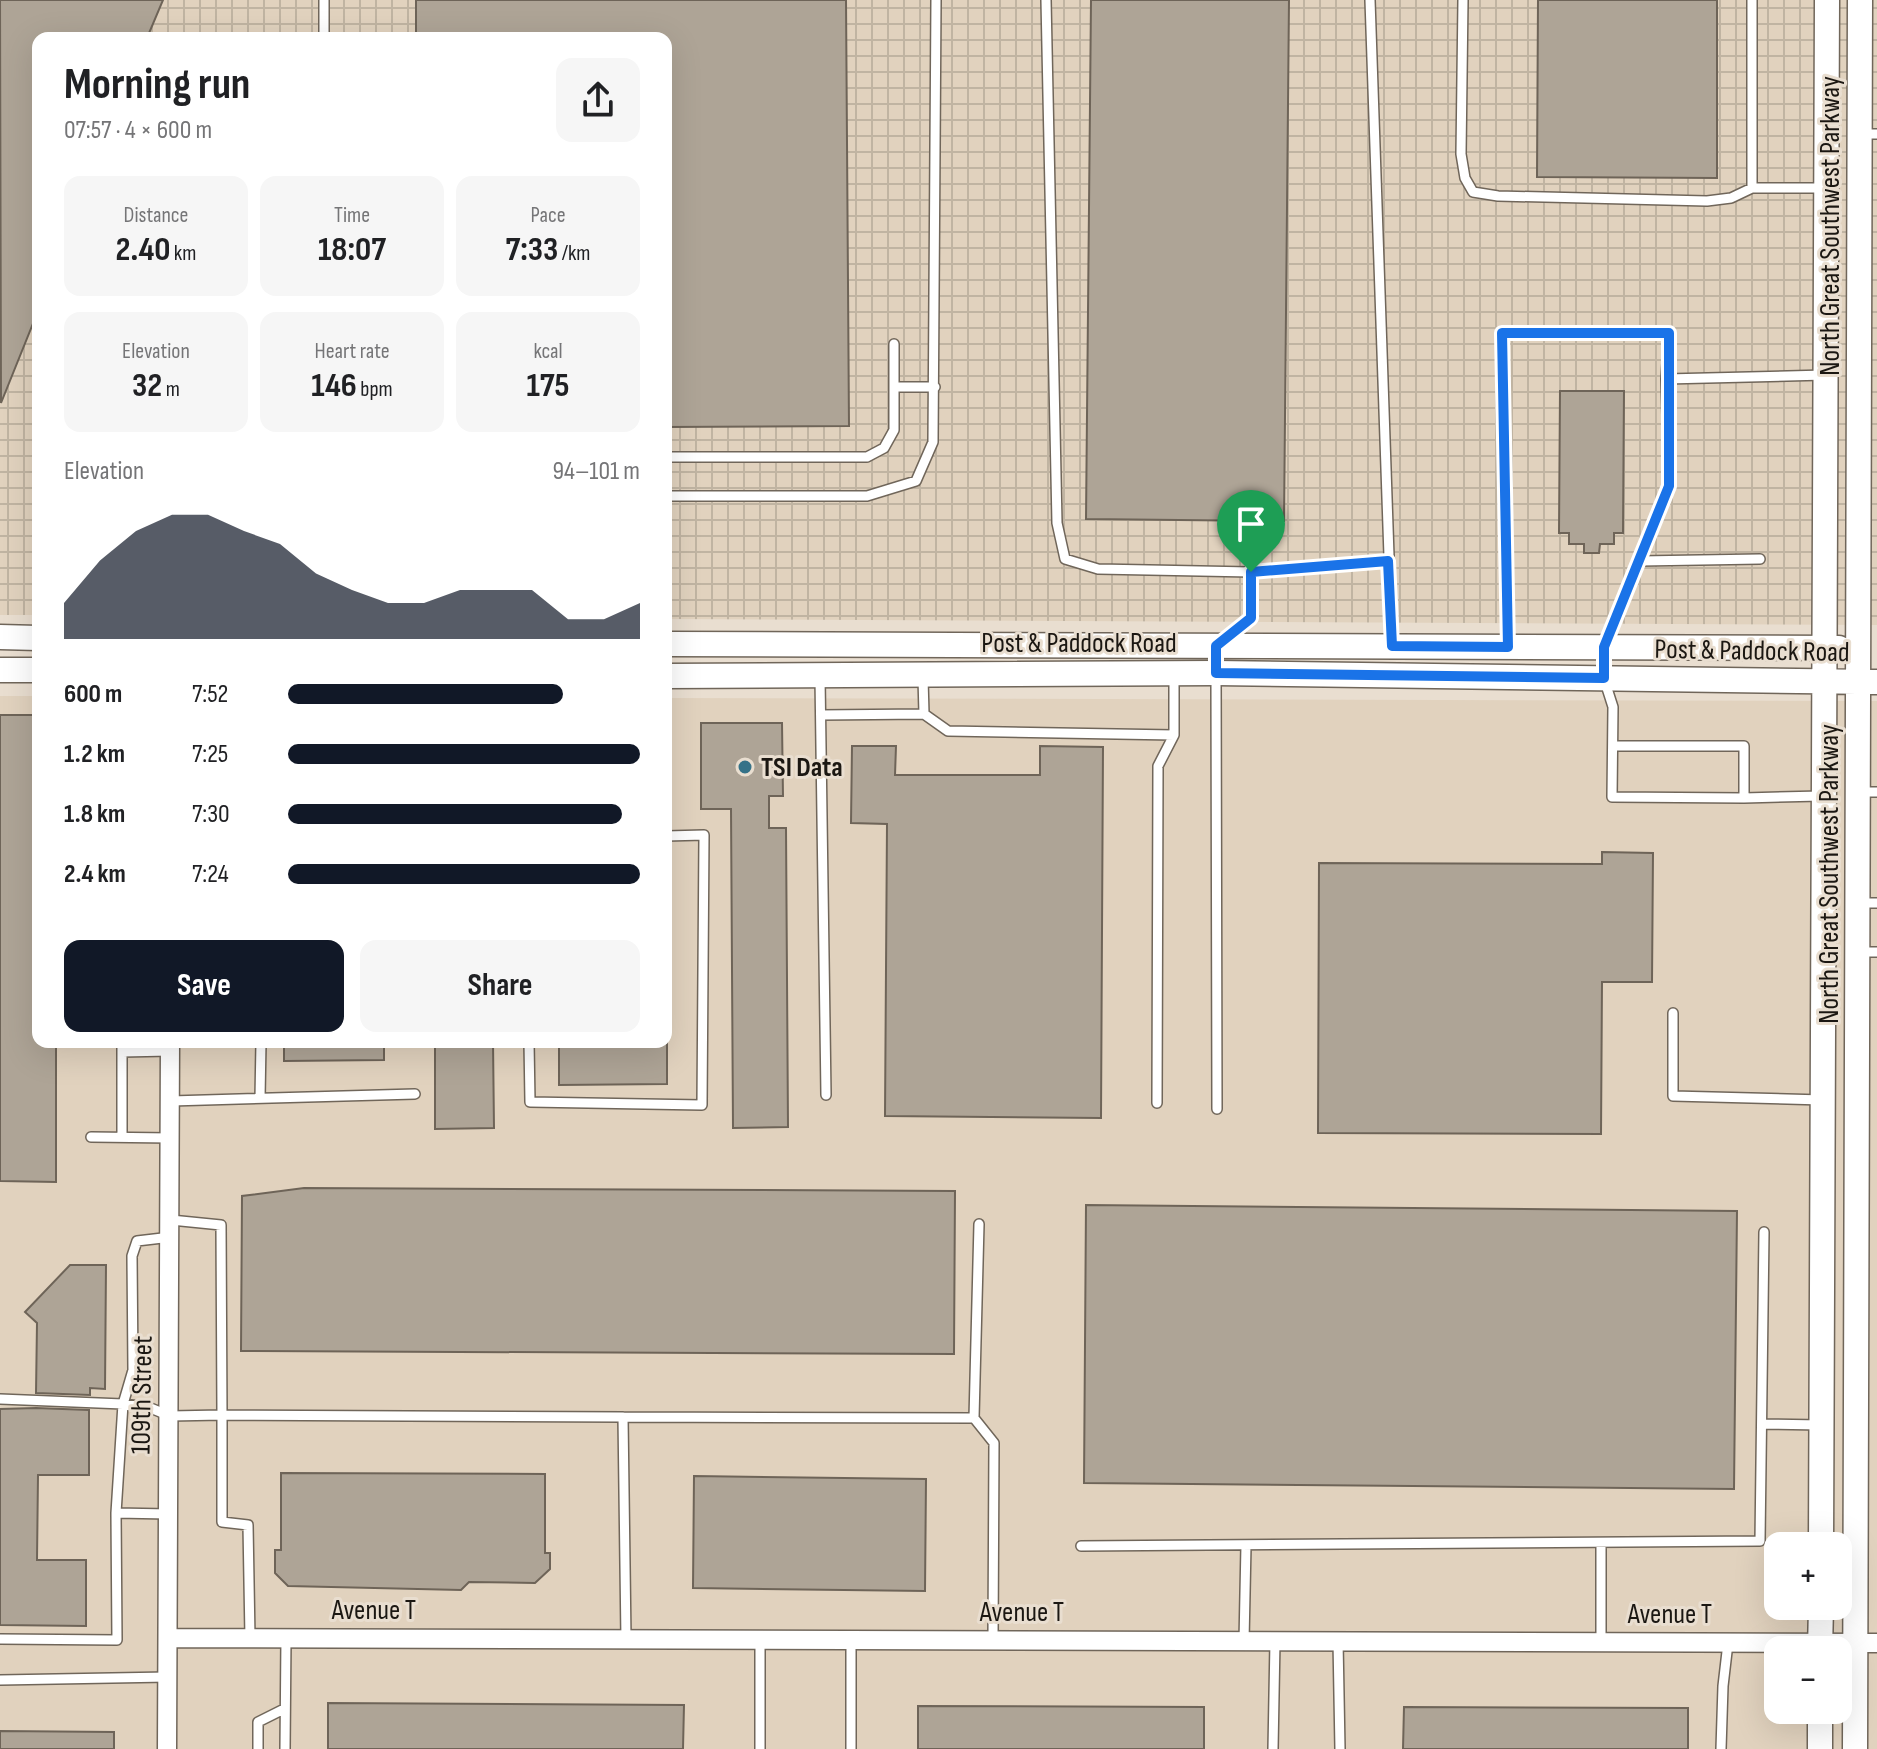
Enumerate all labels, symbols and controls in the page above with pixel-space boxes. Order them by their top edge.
text: Morning run [64,58,250,111]
button: share [556,58,640,142]
street label: North Great Southwest Parkway [1814,76,1847,376]
text: 07:57 · 4 × 600 m [64,115,212,146]
text: Distance [124,202,188,229]
text: Time [334,202,370,229]
text: Pace [530,202,566,229]
text: 2.40 [116,229,170,270]
text: 18:07 [318,229,386,270]
text: 7:33 [506,229,558,270]
text: km [170,240,196,267]
text: /km [558,240,590,267]
text: Elevation [122,338,190,365]
text: Heart rate [314,338,390,365]
text: kcal [533,338,563,365]
text: 32 [132,365,162,406]
text: 146 [311,365,357,406]
text: 175 [527,365,569,406]
text: m [162,376,180,403]
text: bpm [357,376,393,403]
text: Elevation [64,456,144,487]
text: 94–101 m [553,456,640,487]
pin [1217,490,1285,572]
icon: arrive [1229,502,1273,546]
street label: Post & Paddock Road [981,627,1177,660]
street label: Post & Paddock Road [1654,633,1850,669]
text: 600 m [64,679,122,710]
text: 7:52 [192,679,228,710]
street label: North Great Southwest Parkway [1813,724,1846,1024]
text: 1.2 km [64,739,125,770]
text: 7:25 [192,739,228,770]
place label: TSI Data [761,751,843,784]
marker: TSI Data [736,758,754,776]
text: 1.8 km [64,799,125,830]
text: 7:30 [192,799,230,830]
text: 2.4 km [64,859,126,890]
text: 7:24 [192,859,229,890]
button: Save [64,940,344,1032]
button: Share [360,940,640,1032]
street label: 109th Street [124,1335,160,1455]
map controls [1764,1532,1852,1724]
button: + [1764,1532,1852,1620]
street label: Avenue T [331,1594,416,1627]
street label: Avenue T [979,1596,1064,1629]
street label: Avenue T [1627,1598,1712,1631]
button: − [1764,1636,1852,1724]

